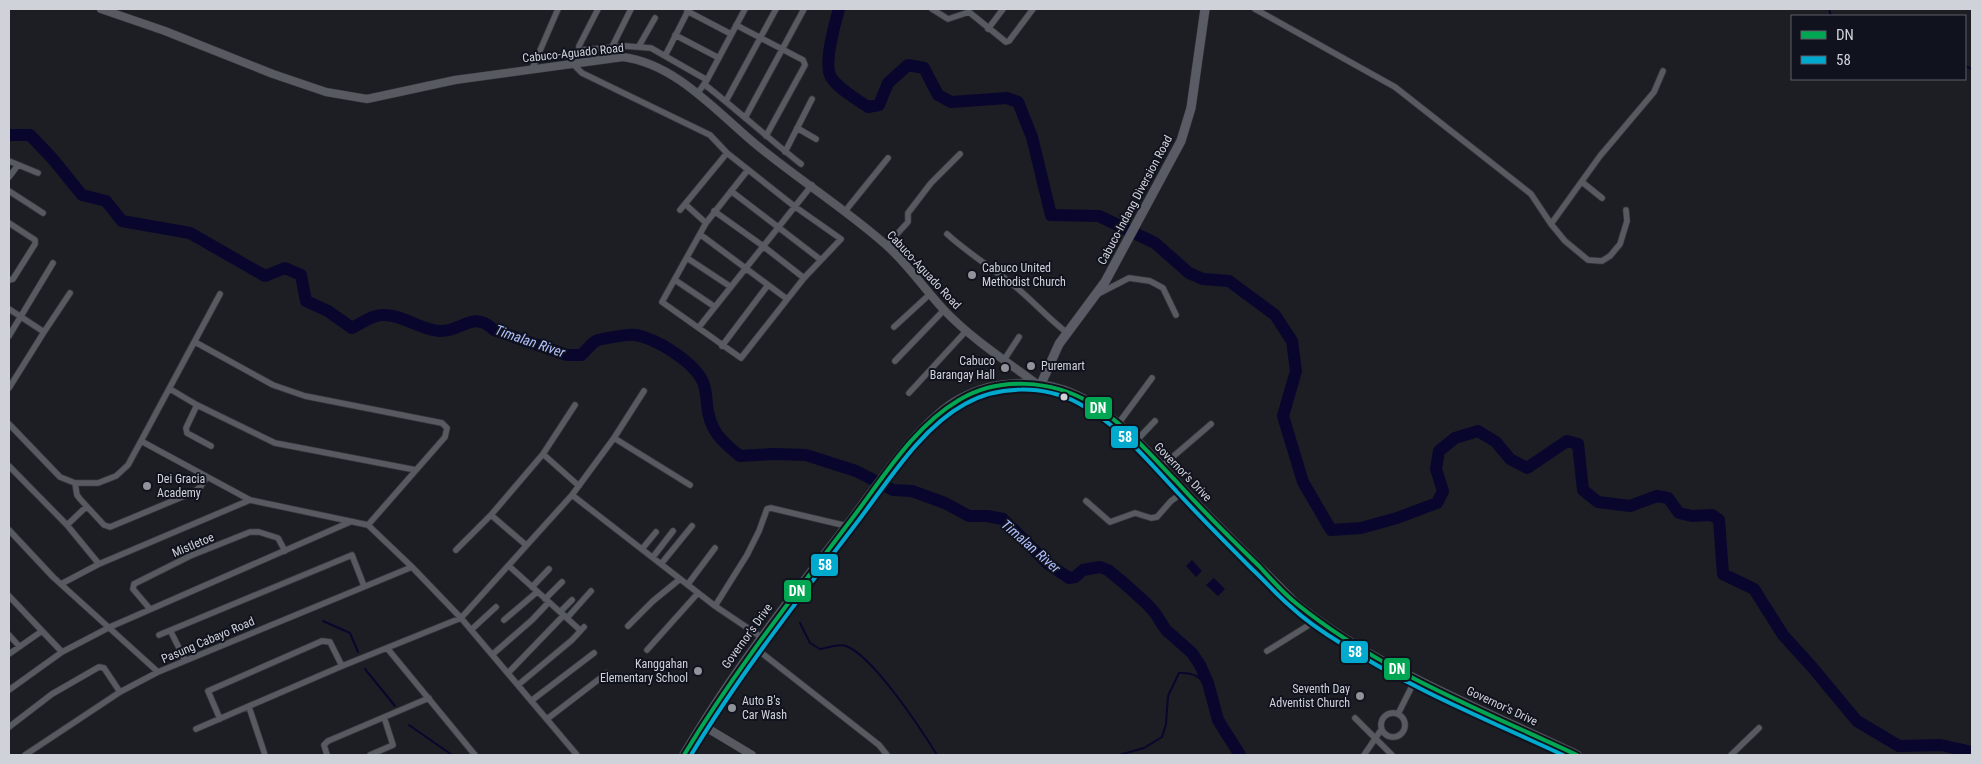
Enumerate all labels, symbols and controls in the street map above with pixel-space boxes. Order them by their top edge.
legend [1791,15,1966,80]
text: DN [1836,26,1854,44]
street label: Cabuco-Aguado Road [522,41,625,65]
text: 58 [1836,51,1851,69]
street label: Cabuco-Indang Diversion Road [1095,133,1175,267]
street label: Cabuco-Aguado Road [884,228,964,312]
place label: Cabuco United Methodist Church [982,261,1066,289]
marker: Cabuco United Methodist Church [966,269,978,281]
water label: Timalan River [493,322,568,361]
place label: Cabuco Barangay Hall [930,354,995,382]
place label: Puremart [1041,359,1085,373]
marker: Puremart [1025,360,1037,372]
marker: Cabuco Barangay Hall [999,362,1011,374]
unlabelled marker [1059,392,1069,402]
line badge: DN [1084,396,1113,420]
text: DN [1090,400,1106,416]
line badge: 58 [1110,425,1139,449]
text: 58 [1118,429,1132,445]
street label: Governor's Drive [1151,440,1215,505]
place label: Dei Gracia Academy [157,472,206,500]
marker: Dei Gracia Academy [141,480,153,492]
water label: Timalan River [998,516,1064,576]
street label: Mistletoe [170,530,216,560]
line badge: 58 [810,553,839,577]
text: 58 [818,557,832,573]
line badge: DN [783,579,812,603]
text: DN [789,583,805,599]
street label: Governor's Drive [719,601,775,671]
street label: Pasung Cabayo Road [159,614,257,666]
line badge: 58 [1340,640,1369,664]
text: 58 [1348,644,1362,660]
place label: Kanggahan Elementary School [600,657,688,685]
line badge: DN [1383,657,1411,681]
text: DN [1389,661,1405,677]
marker: Kanggahan Elementary School [692,665,704,677]
place label: Seventh Day Adventist Church [1269,682,1350,710]
street label: Governor's Drive [1464,683,1540,729]
marker: Seventh Day Adventist Church [1354,690,1366,702]
place label: Auto B's Car Wash [742,694,787,722]
marker: Auto B's Car Wash [726,702,738,714]

